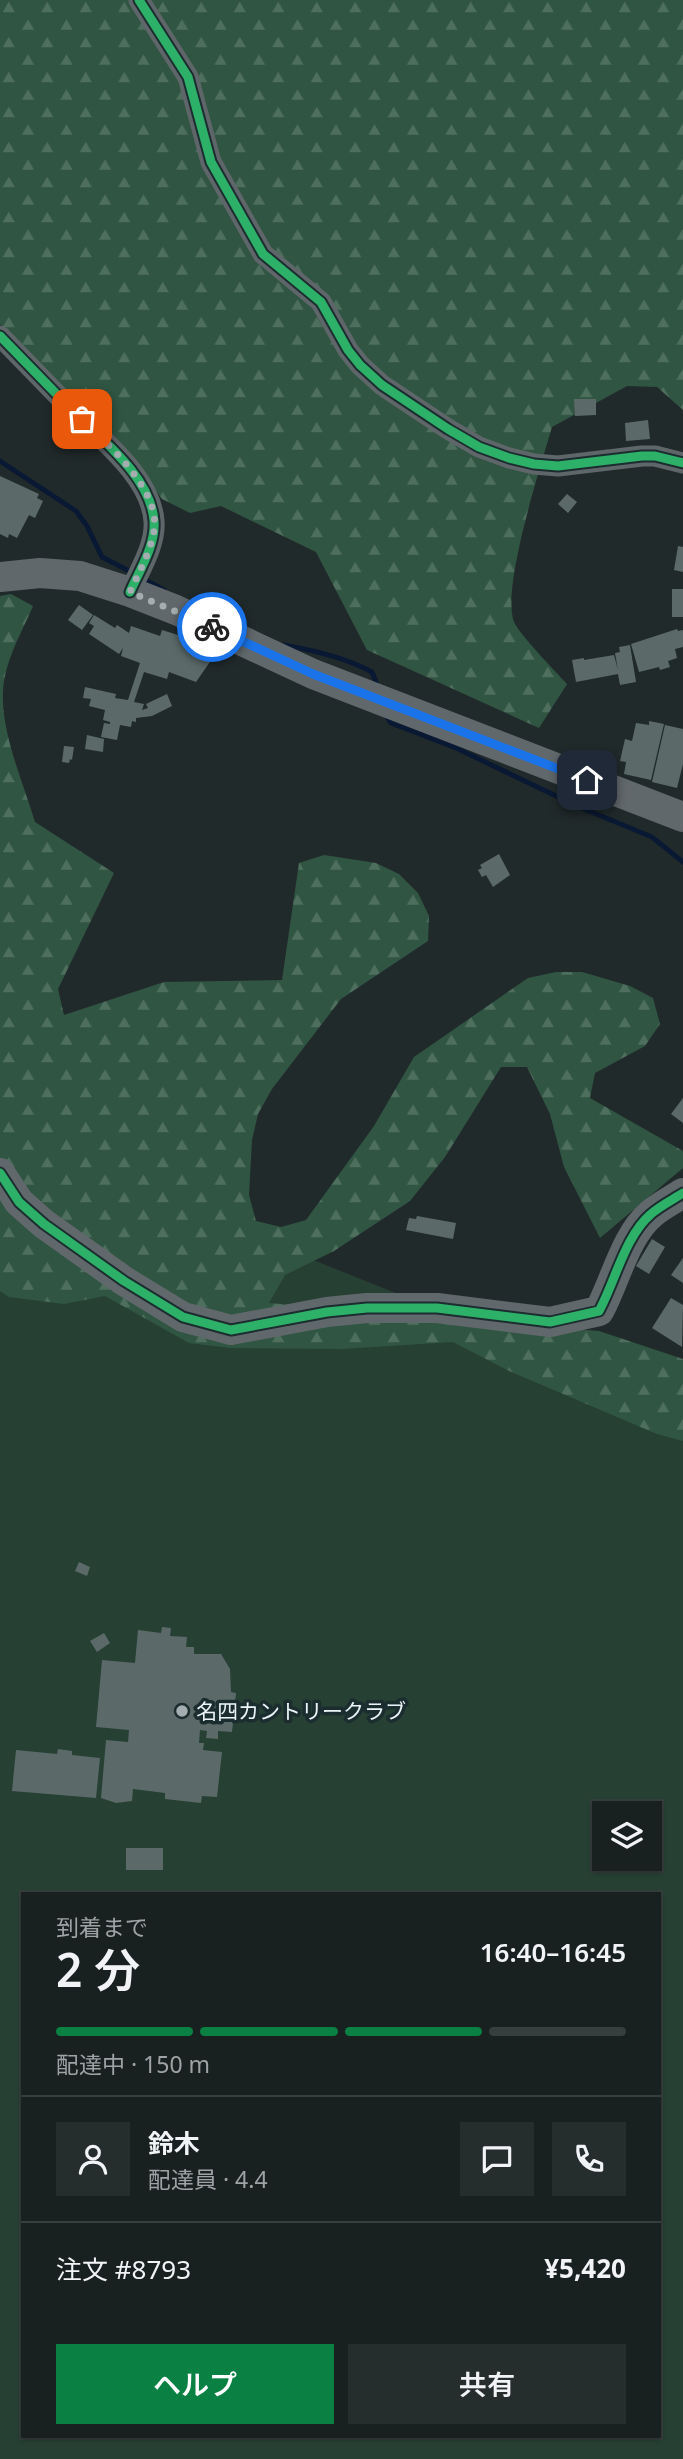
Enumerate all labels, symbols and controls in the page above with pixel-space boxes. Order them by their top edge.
pin [52,389,112,449]
icon: bag [63,400,101,438]
courier [177,592,247,662]
icon: bike [193,608,231,646]
pin [557,750,617,810]
icon: home [568,761,606,799]
place label: 名四カントリークラブ [196,1697,406,1725]
marker: 名四カントリークラブ [174,1703,190,1719]
map controls [592,1801,662,1871]
button: layers [592,1801,662,1871]
text: 到着まで [56,1911,148,1943]
text: 16:40–16:45 [480,1934,626,1970]
text: 2 分 [56,1938,140,2000]
text: 配達中 · 150 m [56,2048,210,2080]
button: person [56,2122,130,2196]
button: chat [460,2122,534,2196]
button: phone [552,2122,626,2196]
text: 鈴木 [148,2125,200,2161]
text: 配達員 · 4.4 [148,2163,268,2195]
text: ¥5,420 [544,2250,626,2286]
text: 注文 #8793 [56,2251,191,2287]
button: ヘルプ [56,2344,334,2424]
button: 共有 [348,2344,626,2424]

